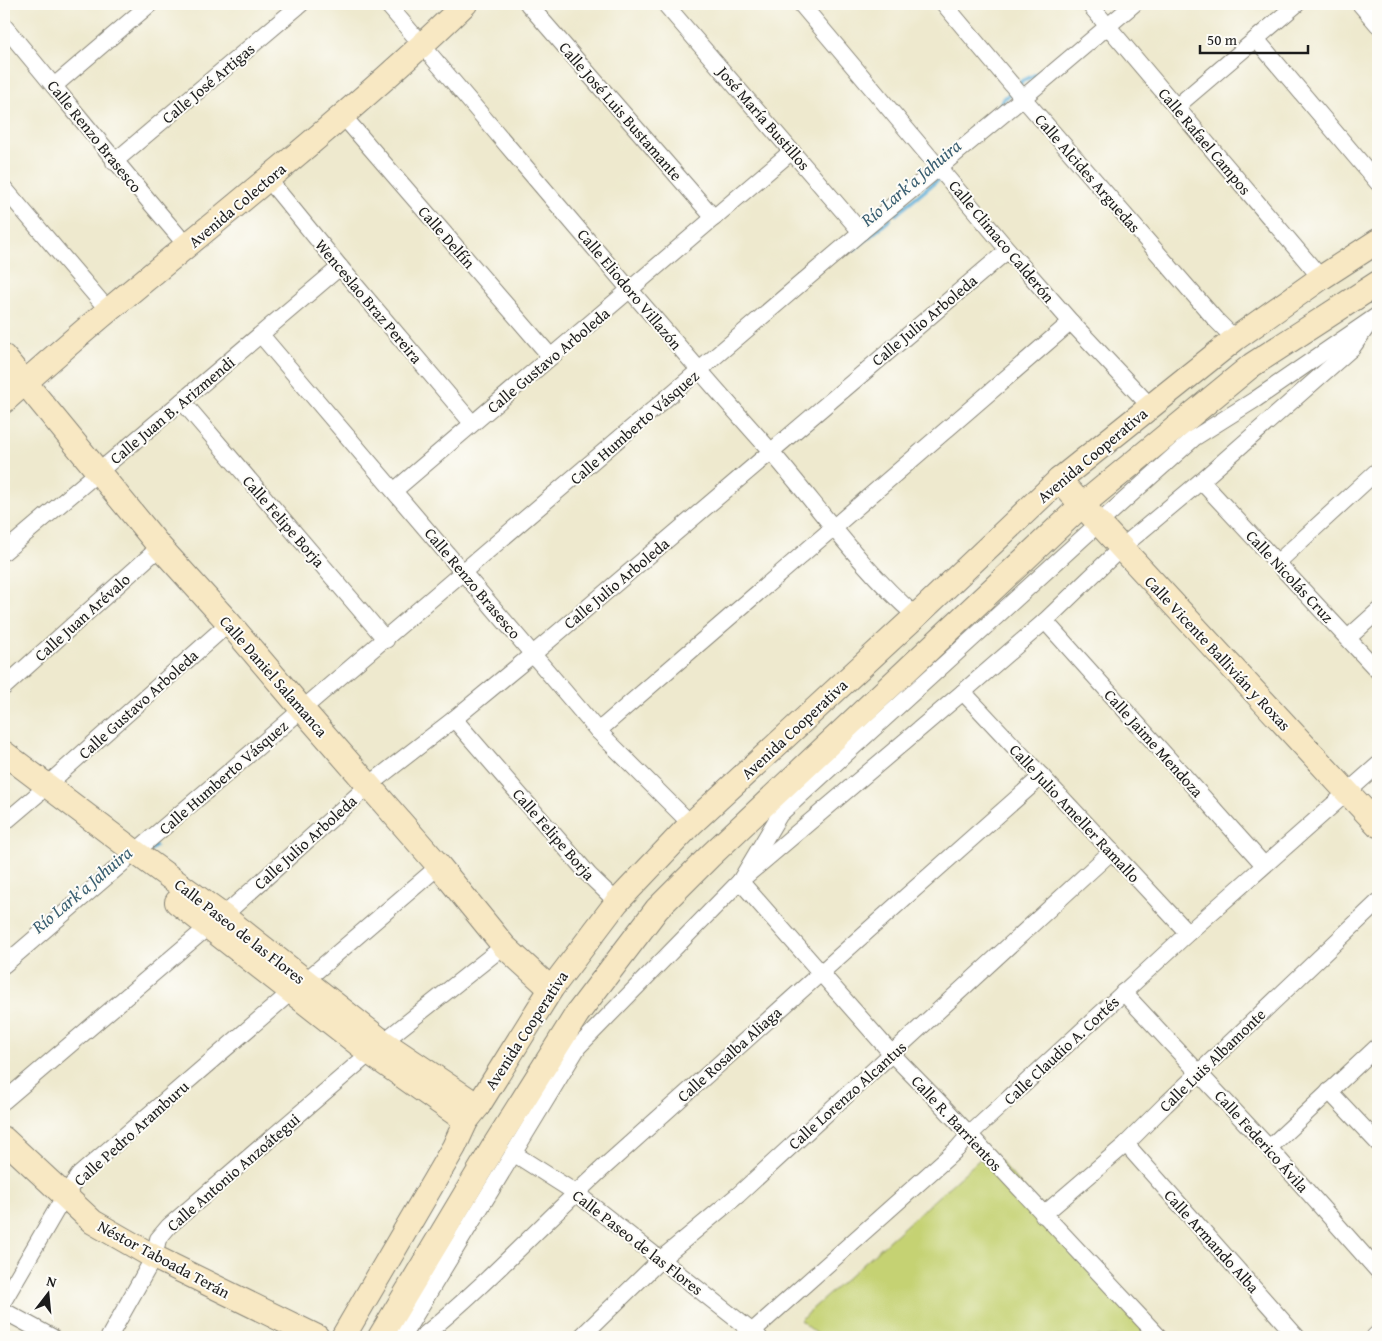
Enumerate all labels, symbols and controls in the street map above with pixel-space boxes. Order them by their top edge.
scale bar [1200,22,1307,54]
text: 50 m [1207,29,1238,50]
street label: Calle José Luis Bustamante [554,36,688,186]
street label: Calle José Artigas [156,37,260,129]
street label: José María Bustillos [711,59,816,175]
street label: Calle Renzo Brasesco [42,74,148,198]
street label: Calle Rafael Campos [1153,82,1257,200]
street label: Calle Alcides Arguedas [1029,108,1147,238]
water label: Río Lark’a Jahuira [854,132,967,233]
street label: Avenida Colectora [183,157,291,253]
street label: Calle Climaco Calderón [943,174,1061,308]
street label: Calle Delfín [413,200,481,274]
street label: Calle Eliodoro Villazón [572,223,688,355]
street label: Wenceslao Braz Pereira [310,233,429,369]
street label: Calle Julio Arboleda [866,268,982,371]
street label: Calle Gustavo Arboleda [481,301,615,419]
street label: Calle Juan B. Arizmendi [104,350,240,470]
street label: Calle Humberto Vásquez [564,364,704,490]
street label: Avenida Cooperativa [1032,401,1153,508]
street label: Calle Felipe Borja [237,470,331,573]
street label: Calle Renzo Brasesco [419,522,527,644]
street label: Calle Nicolás Cruz [1241,524,1339,628]
street label: Calle Julio Arboleda [558,531,674,634]
street label: Calle Juan Arévalo [29,567,135,667]
street label: Calle Vicente Ballivián y Roxas [1139,570,1297,736]
street label: Calle Daniel Salamanca [214,610,334,742]
street label: Calle Gustavo Arboleda [73,643,204,764]
street label: Avenida Cooperativa [735,673,853,785]
street label: Calle Jaime Mendoza [1099,684,1209,803]
street label: Calle Humberto Vásquez [153,714,293,840]
street label: Calle Julio Ameller Ramallo [1004,738,1146,888]
street label: Calle Felipe Borja [507,783,601,886]
street label: Calle Julio Arboleda [248,789,362,895]
water label: Río Lark’a Jahuira [25,839,138,940]
street label: Calle Paseo de las Flores [170,872,310,990]
street label: Avenida Cooperativa [478,965,574,1094]
street label: Calle Claudio A. Cortés [998,990,1124,1110]
street label: Calle Rosalba Aliaga [671,1000,787,1107]
street label: Calle Luis Albamonte [1153,1003,1271,1117]
street label: Calle Lorenzo Alcantus [782,1035,912,1155]
street label: Calle R. Barrientos [906,1070,1008,1176]
street label: Calle Pedro Aramburu [68,1074,194,1191]
street label: Calle Federico Ávila [1209,1084,1315,1198]
street label: Calle Antonio Anzoátegui [161,1107,305,1237]
street label: Calle Paseo de las Flores [568,1183,708,1301]
street label: Calle Armando Alba [1159,1184,1266,1299]
street label: Néstor Taboada Terán [94,1214,234,1304]
north arrow [22,1268,72,1318]
text: N [44,1271,59,1293]

